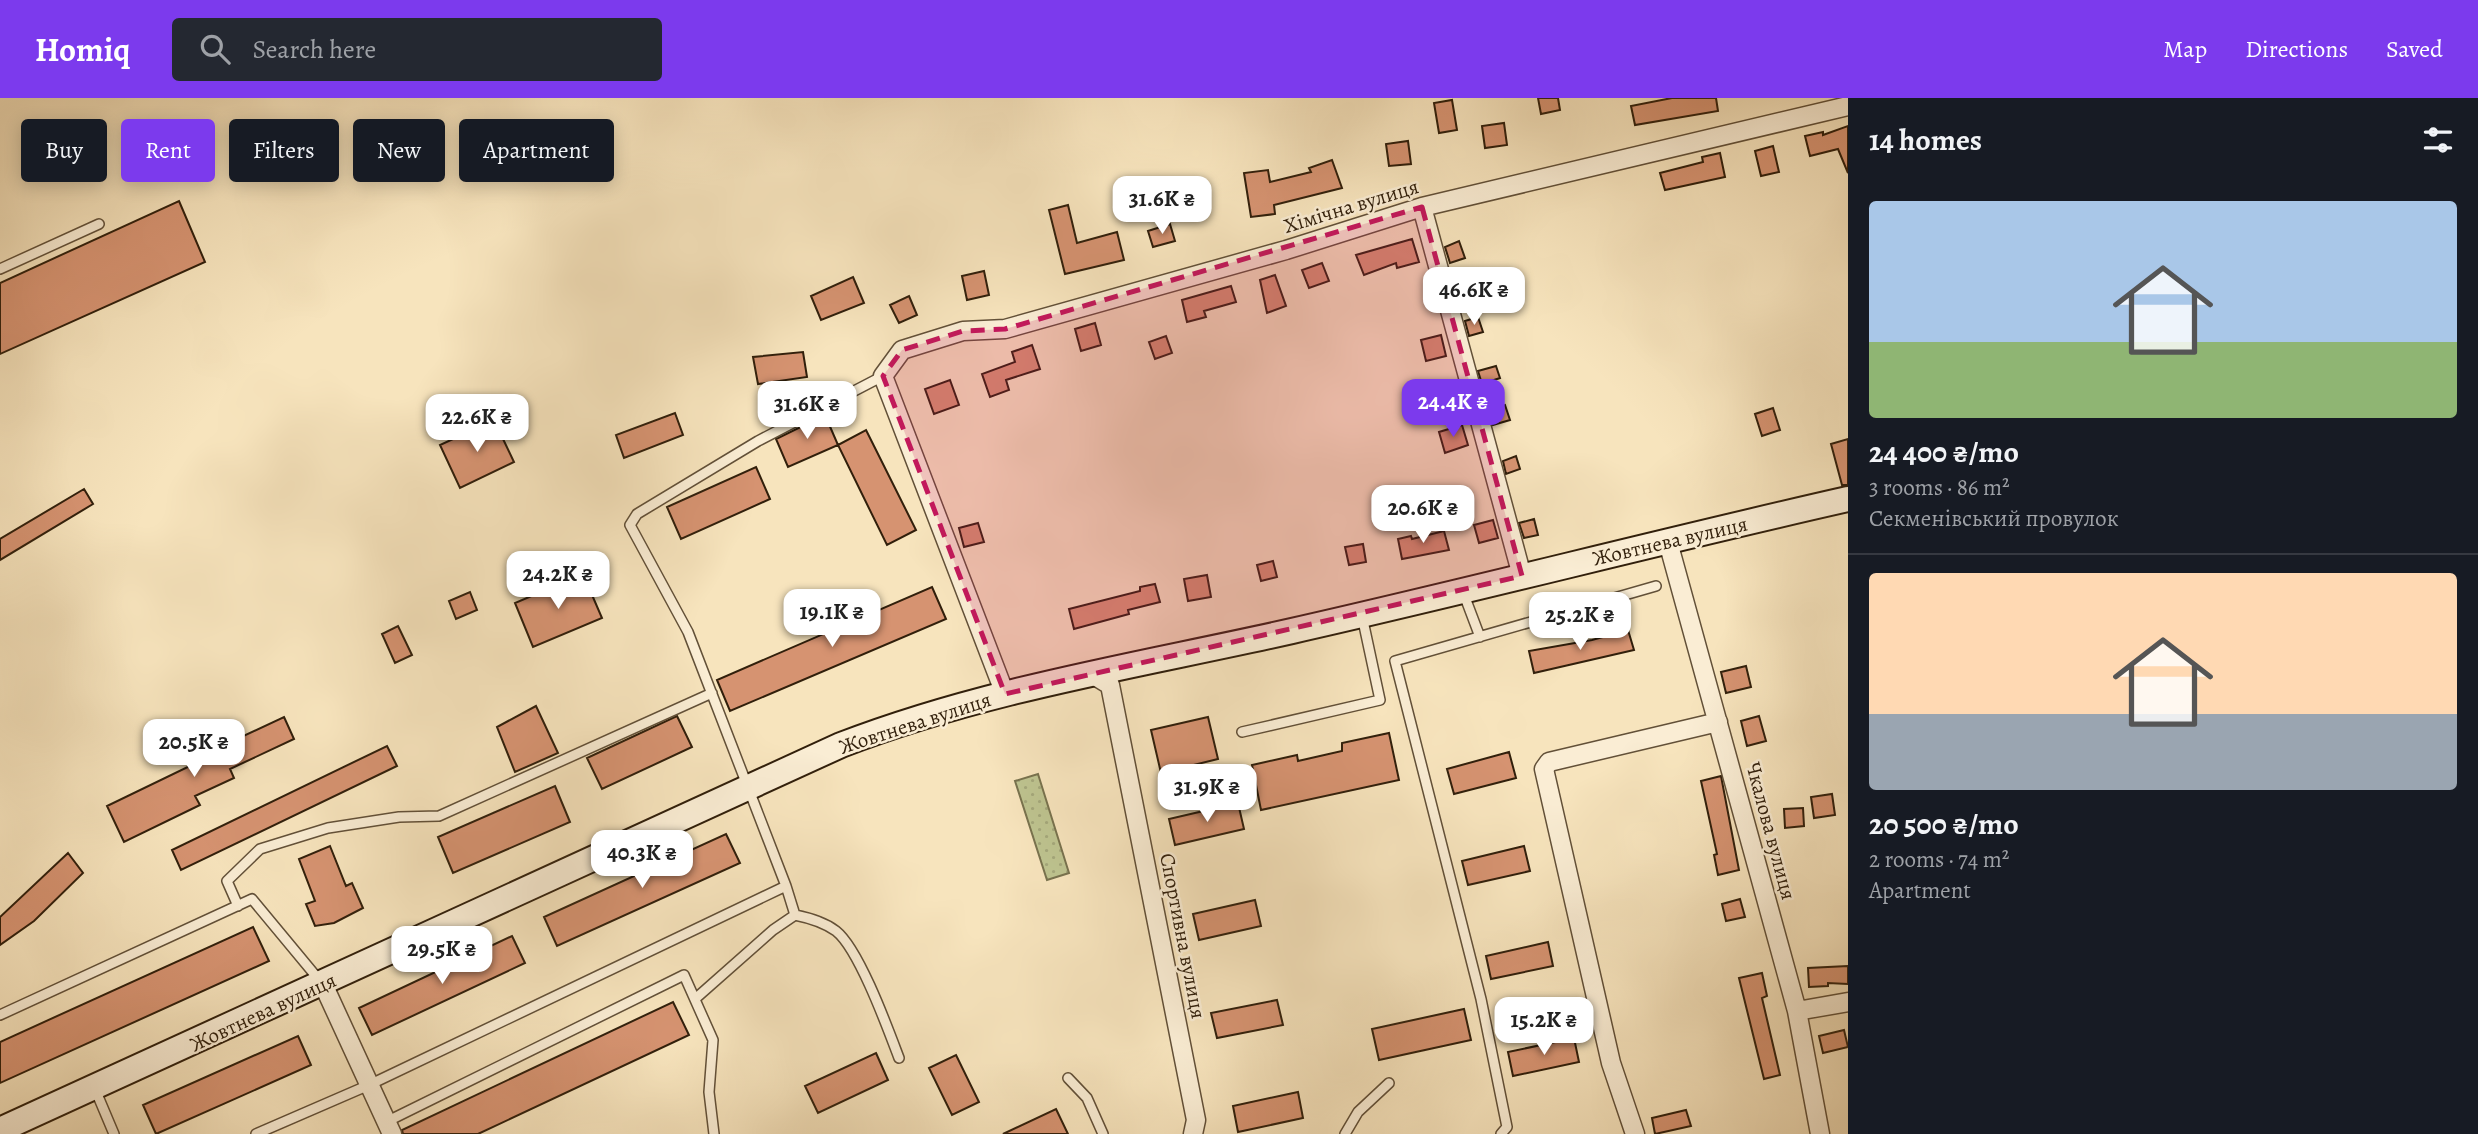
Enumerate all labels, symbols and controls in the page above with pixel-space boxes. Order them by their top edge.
search box [172,18,662,81]
text: Homiq [35,27,130,72]
icon: search [196,30,234,68]
text: Search here [252,32,376,67]
text: Map [2163,33,2207,65]
text: Directions [2245,33,2348,65]
text: Saved [2386,33,2443,65]
chip: Buy [21,119,107,182]
chip: Rent [121,119,215,182]
chip: Filters [229,119,339,182]
chip: New [353,119,445,182]
chip: Apartment [459,119,614,182]
text: 14 homes [1869,120,1982,160]
icon: filters [2419,121,2457,159]
street label: Хімічна вулиця [1280,172,1422,240]
pin: 31.6K ₴ [1097,176,1227,236]
text: 31.6K ₴ [1129,183,1195,214]
icon: home [2100,247,2226,373]
pin: 46.6K ₴ [1409,268,1539,327]
text: 46.6K ₴ [1439,274,1509,305]
pin: 24.4K ₴ [1388,380,1518,439]
pin: 31.6K ₴ [742,382,872,441]
text: 24.4K ₴ [1418,386,1488,417]
text: 31.6K ₴ [774,388,840,419]
pin: 22.6K ₴ [412,394,542,454]
text: 22.6K ₴ [442,401,512,432]
text: 24 400 ₴/mo [1869,432,2019,472]
text: 3 rooms · 86 m² [1869,472,2010,503]
pin: 20.6K ₴ [1358,486,1488,545]
text: 20.6K ₴ [1387,492,1459,523]
text: Секменівський провулок [1869,503,2119,534]
street label: Жовтнева вулиця [1590,510,1750,572]
pin: 24.2K ₴ [493,552,623,611]
text: 24.2K ₴ [523,558,593,589]
pin: 19.1K ₴ [767,589,897,649]
pin: 25.2K ₴ [1515,592,1645,652]
text: 19.1K ₴ [800,596,864,627]
text: 25.2K ₴ [1545,599,1615,630]
icon: home [2100,619,2226,745]
street label: Жовтнева вулиця [835,685,995,761]
pin: 20.5K ₴ [129,720,259,779]
text: 20.5K ₴ [159,726,229,757]
street label: Чкалова вулиця [1739,759,1803,903]
pin: 31.9K ₴ [1142,764,1272,824]
text: 31.9K ₴ [1174,771,1240,802]
text: 20 500 ₴/mo [1869,804,2019,844]
pin: 40.3K ₴ [577,830,707,890]
text: 40.3K ₴ [607,837,677,868]
text: 2 rooms · 74 m² [1869,844,2009,875]
street label: Спортивна вулиця [1153,851,1213,1021]
text: Apartment [1869,875,1971,906]
pin: 29.5K ₴ [377,926,507,986]
text: 29.5K ₴ [407,933,477,964]
street label: Жовтнева вулиця [185,966,341,1058]
pin: 15.2K ₴ [1479,998,1609,1057]
text: 15.2K ₴ [1511,1004,1577,1035]

